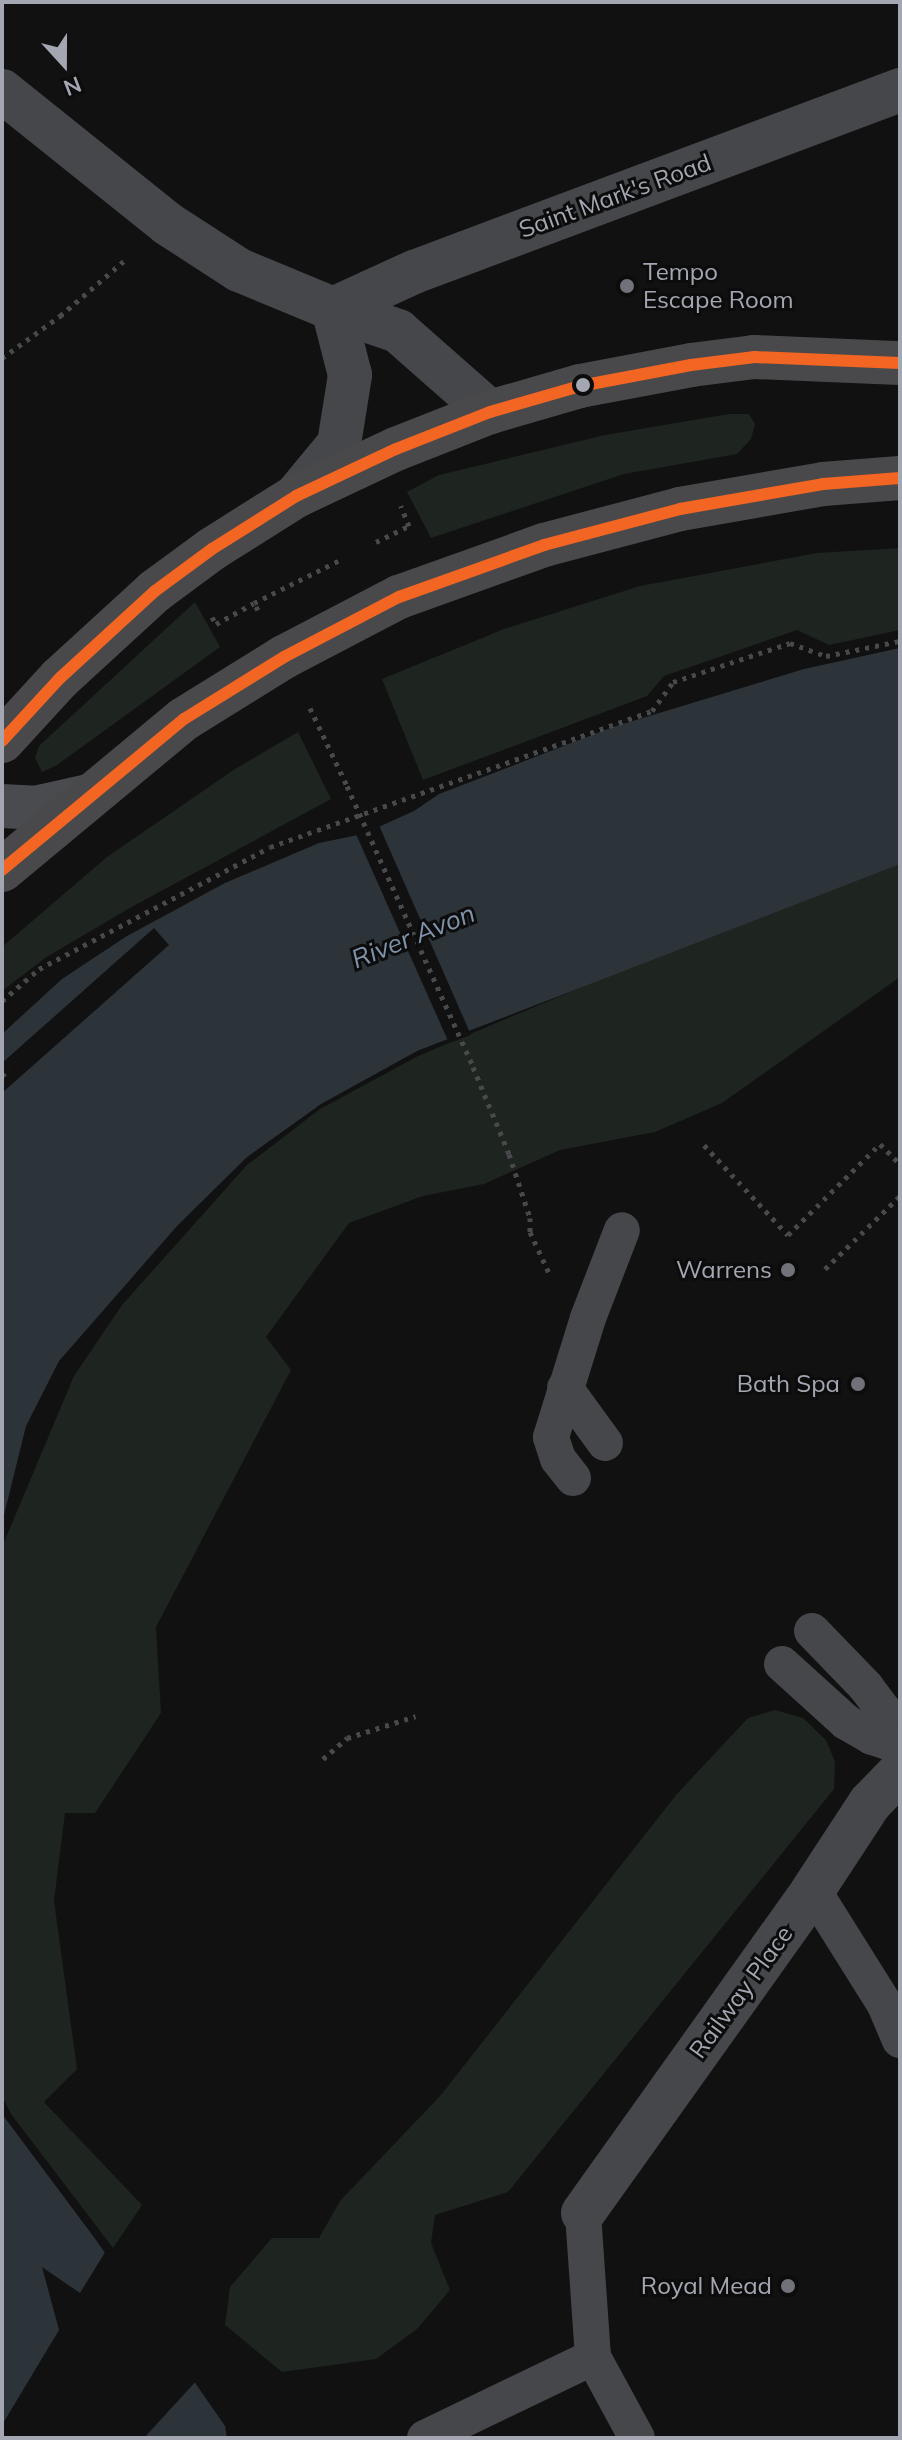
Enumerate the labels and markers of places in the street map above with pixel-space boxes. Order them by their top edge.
place label: Tempo Escape Room [643,258,794,314]
marker: Tempo Escape Room [618,277,636,295]
unlabelled marker [575,377,591,393]
place label: Warrens [676,1256,772,1284]
marker: Warrens [779,1261,797,1279]
place label: Bath Spa [737,1370,840,1398]
marker: Bath Spa [847,1373,869,1395]
place label: Royal Mead [641,2272,772,2300]
marker: Royal Mead [779,2277,797,2295]

